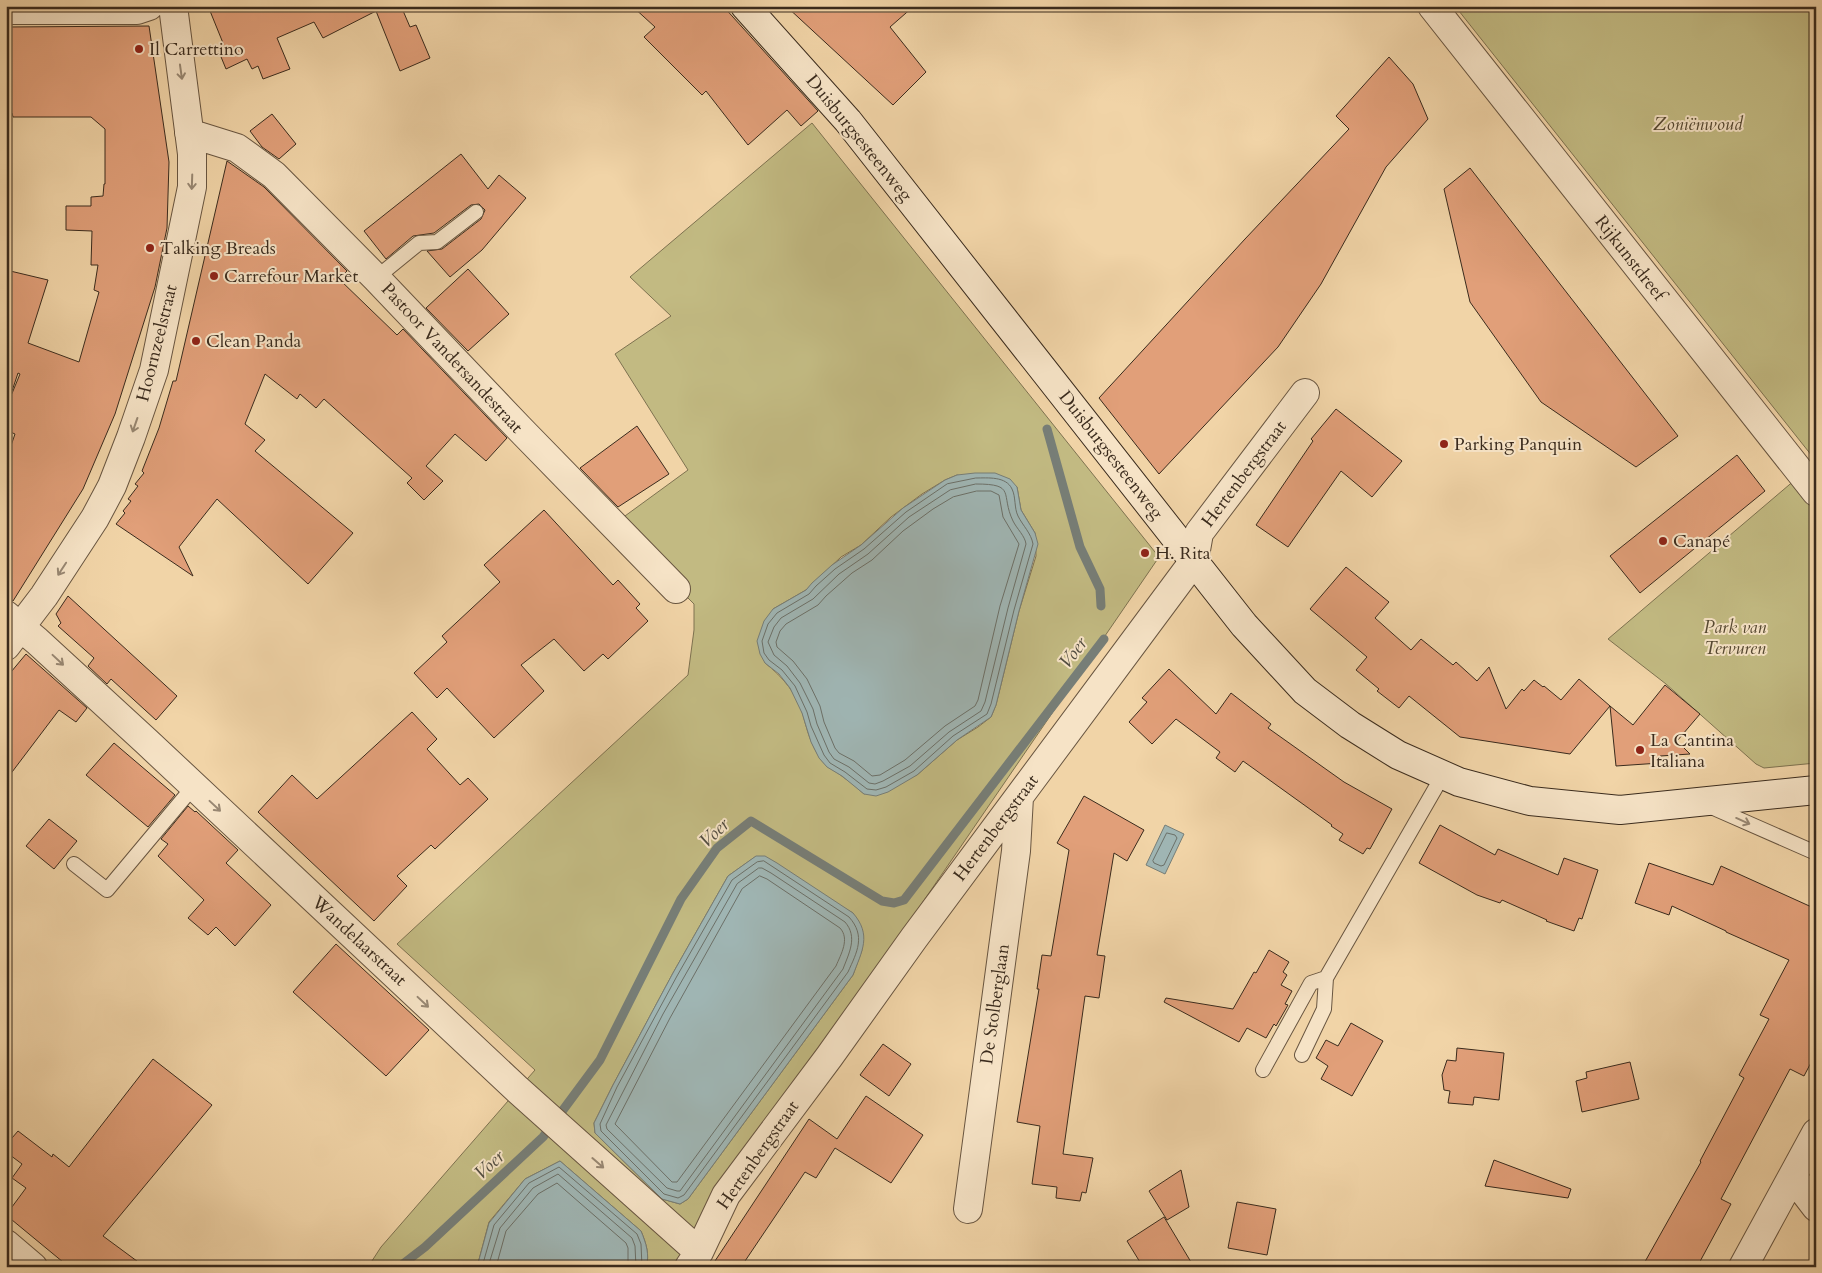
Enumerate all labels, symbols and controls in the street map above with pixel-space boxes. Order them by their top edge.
place label: Il Carrettino [149,37,244,62]
marker: Il Carrettino [133,43,145,55]
one-way arrow [176,64,186,80]
street label: Duisburgsesteenweg [800,69,919,208]
park label: Zoniënwoud [1653,112,1744,137]
one-way arrow [187,174,197,190]
street label: Rijkunstdreef [1589,210,1673,309]
place label: Talking Breads [160,236,276,261]
marker: Talking Breads [144,242,156,254]
place label: Carrefour Market [224,264,358,289]
marker: Carrefour Market [208,270,220,282]
street label: Pastoor Vandersandestraat [375,277,529,439]
street label: Hoornzeelstraat [130,282,184,404]
place label: Clean Panda [206,329,302,354]
marker: Clean Panda [190,335,202,347]
street label: Duisburgsesteenweg [1053,385,1170,525]
street label: Hertenbergstraat [1196,415,1293,533]
one-way arrow [130,417,139,432]
place label: Parking Panquin [1454,432,1583,457]
marker: Parking Panquin [1438,438,1450,450]
place label: Canapé [1673,529,1730,554]
marker: Canapé [1657,535,1669,547]
place label: H. Rita [1155,541,1211,566]
marker: H. Rita [1139,547,1151,559]
one-way arrow [57,562,67,576]
park label: Park van Tervuren [1704,615,1767,661]
water label: Voer [1053,631,1094,674]
one-way arrow [52,654,64,666]
place label: La Cantina Italiana [1650,728,1734,774]
marker: La Cantina Italiana [1634,744,1646,756]
street label: Hertenbergstraat [948,769,1045,887]
one-way arrow [209,800,222,812]
water label: Voer [693,812,735,854]
one-way arrow [1736,818,1751,827]
street label: Wandelaarstraat [305,890,412,992]
street label: De Stolberglaan [974,941,1016,1066]
one-way arrow [416,996,429,1008]
street label: Hertenbergstraat [711,1095,805,1215]
water label: Voer [468,1144,511,1186]
one-way arrow [592,1157,605,1168]

